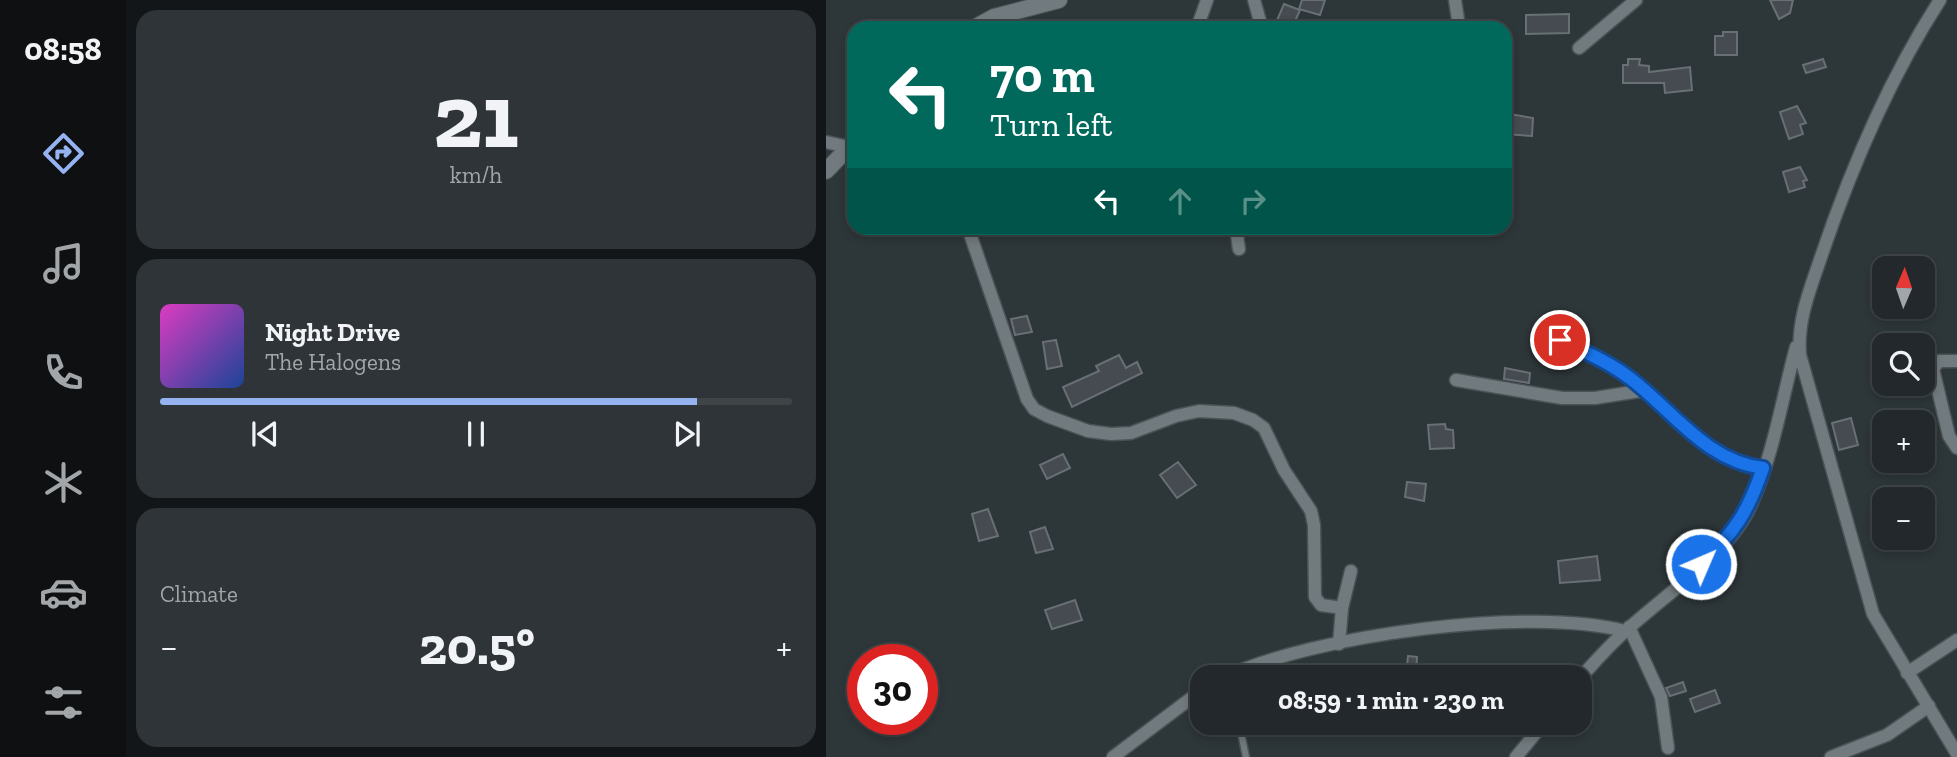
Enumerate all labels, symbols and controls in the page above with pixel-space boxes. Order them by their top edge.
text: 08:58 [24,30,102,68]
text: 70 m [990,46,1095,105]
icon: left [875,49,966,140]
text: 21 [433,61,519,170]
text: Turn left [990,106,1112,144]
icon: directions [39,129,88,178]
text: km/h [450,161,502,189]
icon: left [1088,182,1126,220]
icon: ahead [1161,182,1199,220]
icon: right [1234,182,1272,220]
icon: music [39,239,88,288]
north arrow [1872,256,1936,318]
map controls [1872,256,1935,550]
pin [1530,310,1590,370]
text: Night Drive [265,316,400,348]
icon: arrive [1541,321,1579,359]
button: search [1872,333,1935,396]
icon: phone [39,348,88,397]
text: The Halogens [265,348,401,376]
button: + [1872,410,1935,473]
icon: previous [246,415,284,453]
icon: pause [457,415,495,453]
icon: next [668,415,706,453]
icon: climate [39,458,88,507]
button: − [1872,487,1935,550]
position arrow [1664,527,1738,601]
icon: car [39,568,88,617]
text: Climate [160,580,238,608]
text: 20.5° [419,615,535,677]
text: − [160,624,178,670]
text: + [776,624,792,670]
speed limit sign: 30 [847,644,938,735]
icon: filters [39,678,88,727]
text: 08:59 · 1 min · 230 m [1278,684,1504,716]

